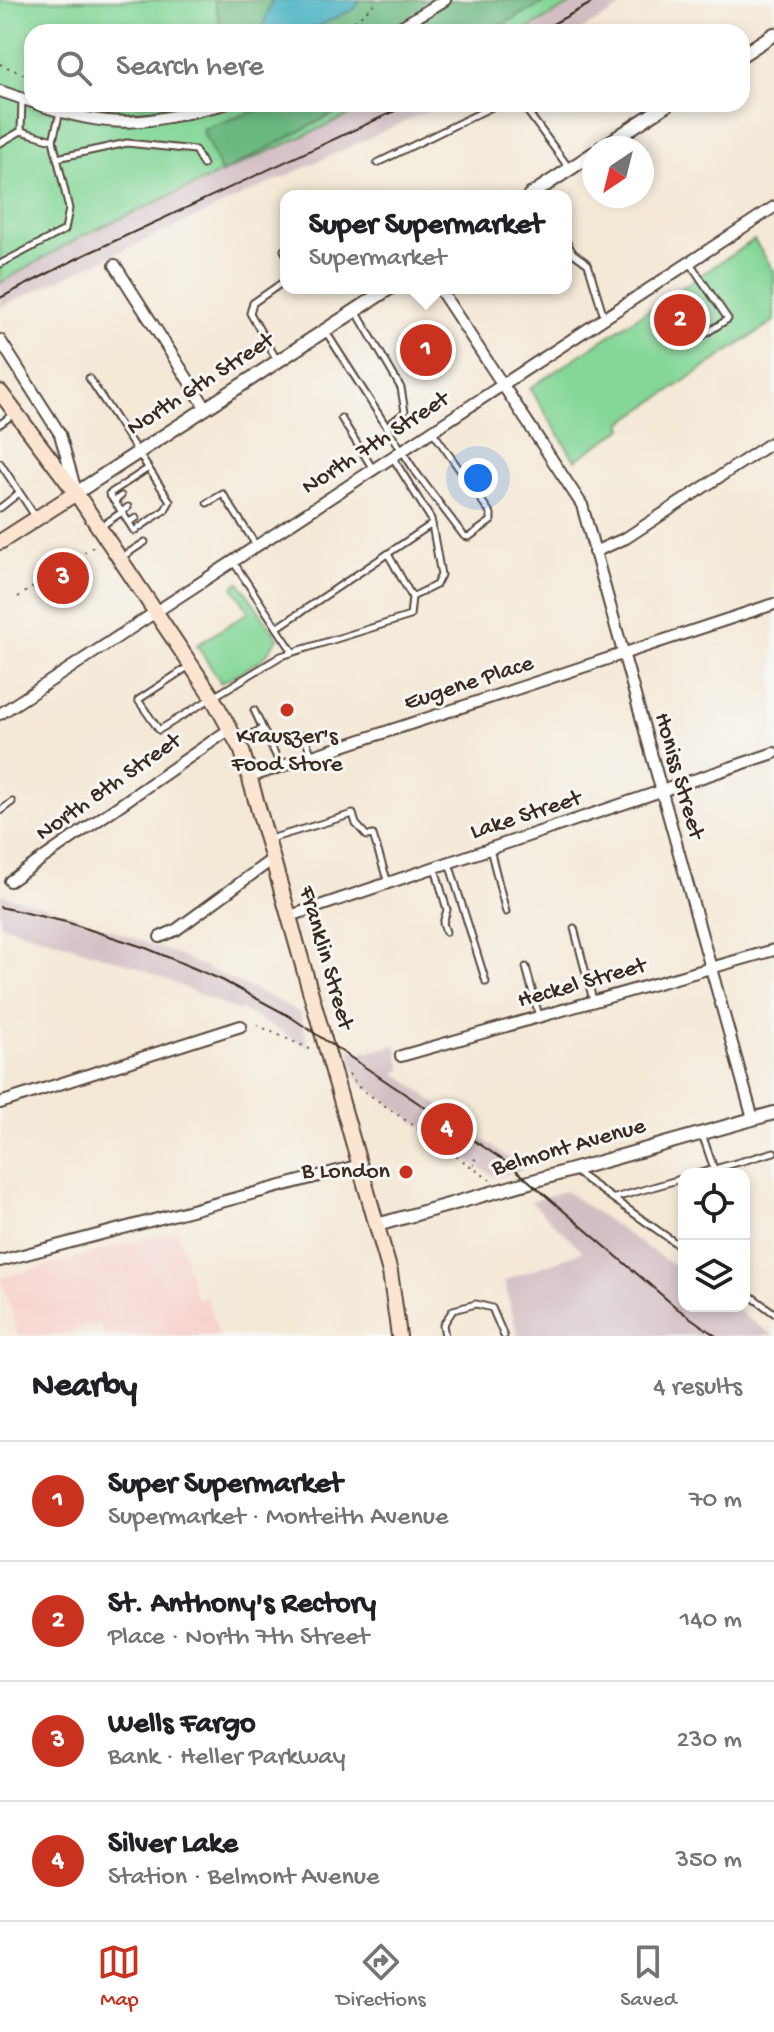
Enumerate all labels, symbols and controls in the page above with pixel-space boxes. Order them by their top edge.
search box [24,24,750,112]
icon: search [52,46,96,90]
text: Search here [116,51,264,86]
north arrow [582,136,654,208]
popup [280,190,572,294]
text: Super Supermarket [309,209,543,244]
text: Supermarket [309,244,446,275]
pin: 2 [654,290,706,350]
pin: 1 [400,320,452,380]
street label: North 6th Street [122,325,282,443]
street label: North 7th Street [297,384,457,502]
your location [458,458,498,498]
pin: 3 [37,548,89,608]
street label: Eugene Place [401,649,538,719]
marker: Krauszer's Food Store [278,701,296,719]
street label: Honiss Street [646,709,710,845]
place label: Krauszer's Food Store [230,723,343,780]
street label: North 8th Street [31,726,189,849]
street label: Lake Street [467,784,587,848]
street label: Franklin Street [290,882,360,1035]
street label: Heckel Street [514,951,652,1016]
pin: 4 [421,1099,473,1159]
street label: Belmont Avenue [488,1112,650,1184]
place label: B London [300,1158,391,1187]
marker: B London [397,1163,415,1181]
map controls [678,1168,750,1312]
button: locate [678,1168,750,1240]
button: layers [678,1240,750,1312]
text: Nearby [32,1368,137,1408]
text: 4 results [653,1373,742,1404]
text: Super Supermarket [108,1468,343,1503]
text: 1 [53,1486,63,1517]
text: 70 m [689,1486,742,1517]
text: Supermarket · Monteith Avenue [108,1503,448,1534]
text: St. Anthony's Rectory [108,1588,376,1623]
text: 2 [52,1606,64,1637]
text: 140 m [680,1606,742,1637]
text: Place · North 7th Street [108,1623,369,1654]
text: Wells Fargo [108,1708,256,1743]
text: 3 [51,1726,65,1757]
text: 230 m [676,1726,742,1757]
text: Bank · Heller Parkway [108,1743,346,1774]
text: Silver Lake [108,1828,238,1863]
text: 4 [52,1846,64,1877]
text: 350 m [675,1846,742,1877]
text: Station · Belmont Avenue [108,1863,379,1894]
tab: Map [97,1940,141,2014]
tab: Directions [336,1940,426,2014]
tab: Saved [620,1940,677,2014]

